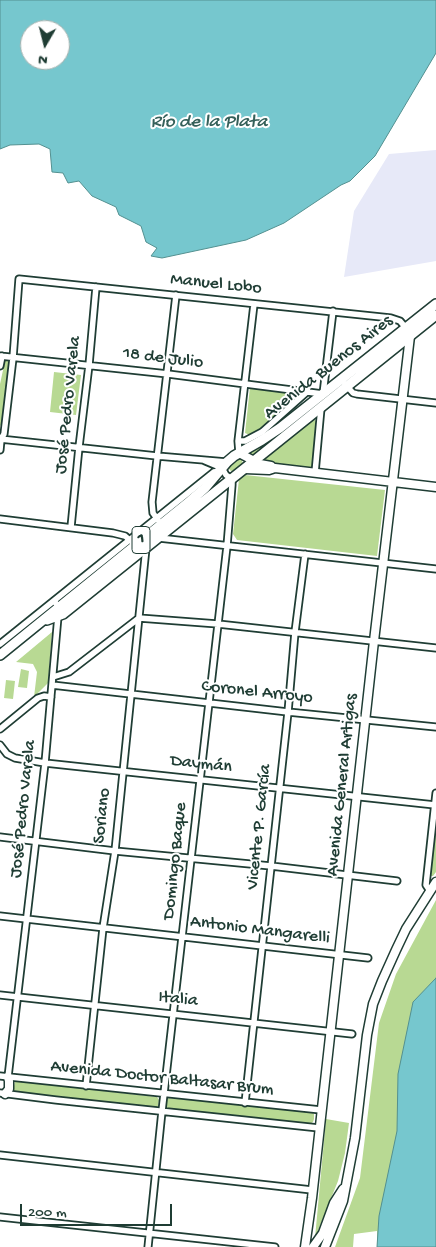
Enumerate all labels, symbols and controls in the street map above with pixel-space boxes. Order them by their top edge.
north arrow [20,20,70,70]
text: N [37,50,49,68]
water label: Río de la Plata [151,112,267,134]
street label: Manuel Lobo [169,269,263,301]
street label: Avenida Buenos Aires [260,311,398,425]
street label: José Pedro Varela [51,335,87,475]
street label: 18 de Julio [122,343,204,375]
road number: 1 [132,526,150,554]
street label: Coronel Arroyo [200,676,314,710]
street label: Avenida General Artigas [323,693,363,877]
street label: José Pedro Varela [6,739,42,879]
street label: Daymán [169,751,233,779]
street label: Vicente P. García [243,763,277,891]
street label: Soriano [89,787,117,845]
street label: Domingo Baque [159,801,193,921]
street label: Antonio Mangarelli [189,912,331,950]
street label: Italia [157,987,199,1013]
street label: Avenida Doctor Baltasar Brum [49,1057,275,1101]
scale bar [22,1194,175,1226]
text: 200 m [28,1204,67,1222]

